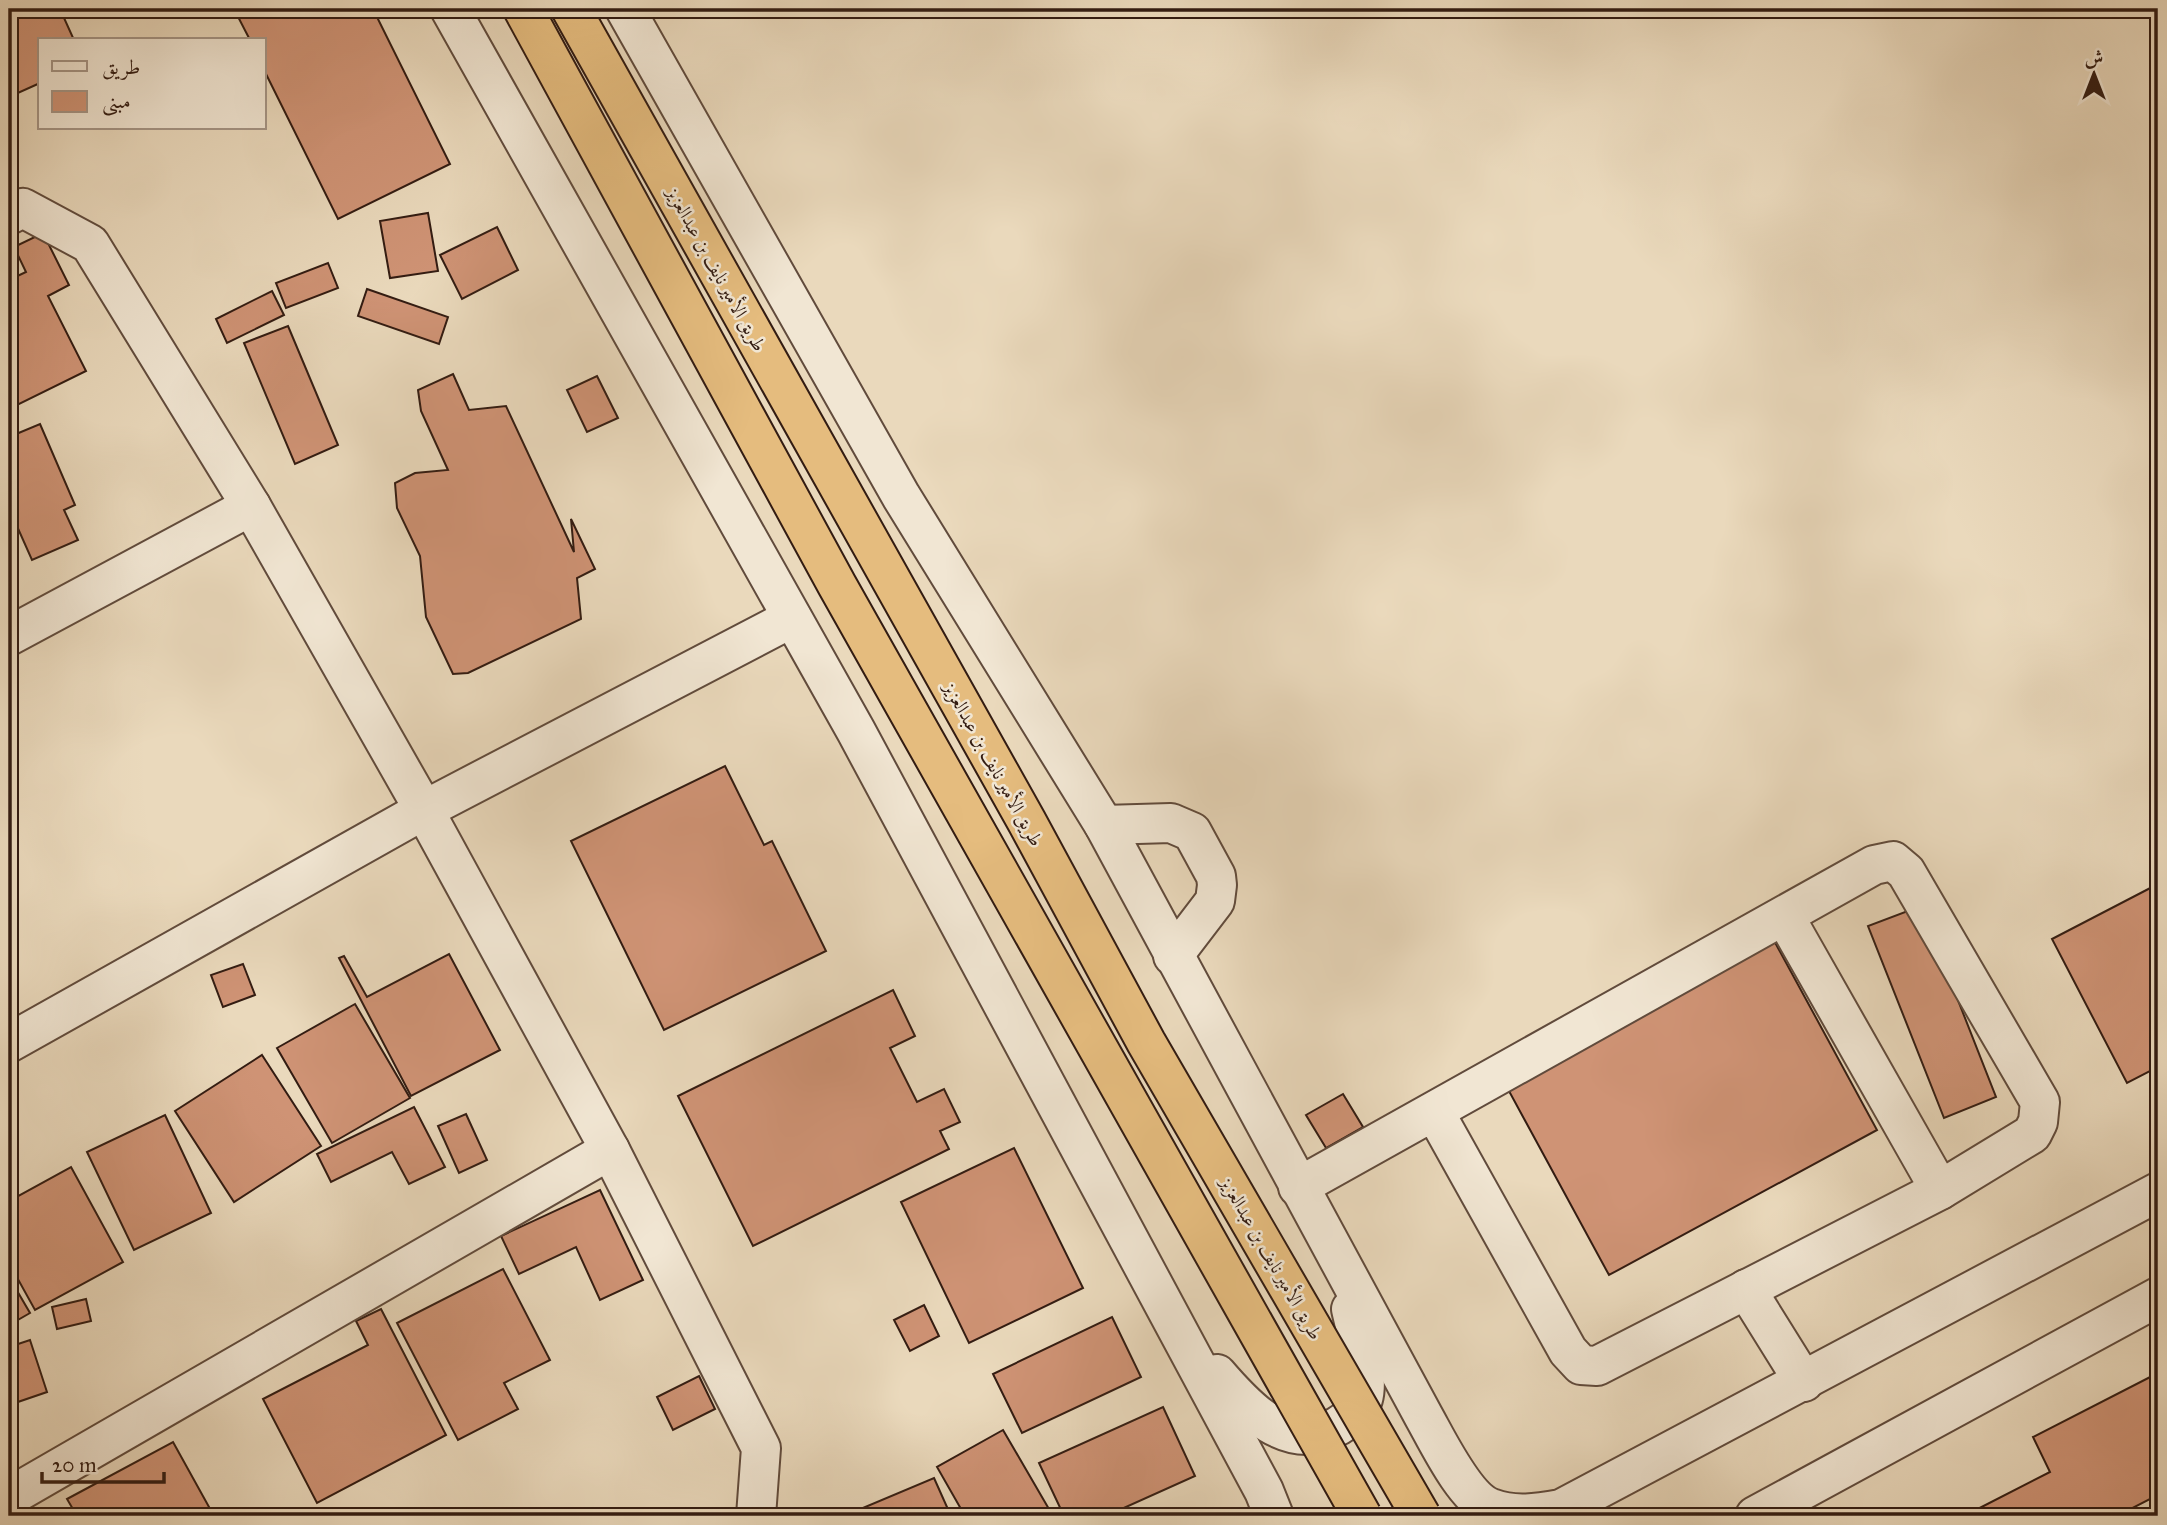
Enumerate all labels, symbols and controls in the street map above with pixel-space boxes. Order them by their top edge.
legend [38,38,266,130]
north arrow [2058,38,2128,108]
text: ش [2085,46,2103,69]
text: طريق [102,54,140,80]
text: مبنى [102,88,131,116]
street label: طريق الأمير نايف بن عبدالعزيز [660,180,773,356]
street label: طريق الأمير نايف بن عبدالعزيز [937,675,1050,851]
street label: طريق الأمير نايف بن عبدالعزيز [1214,1170,1329,1344]
scale bar [42,1441,164,1485]
text: 20 m [52,1452,97,1478]

